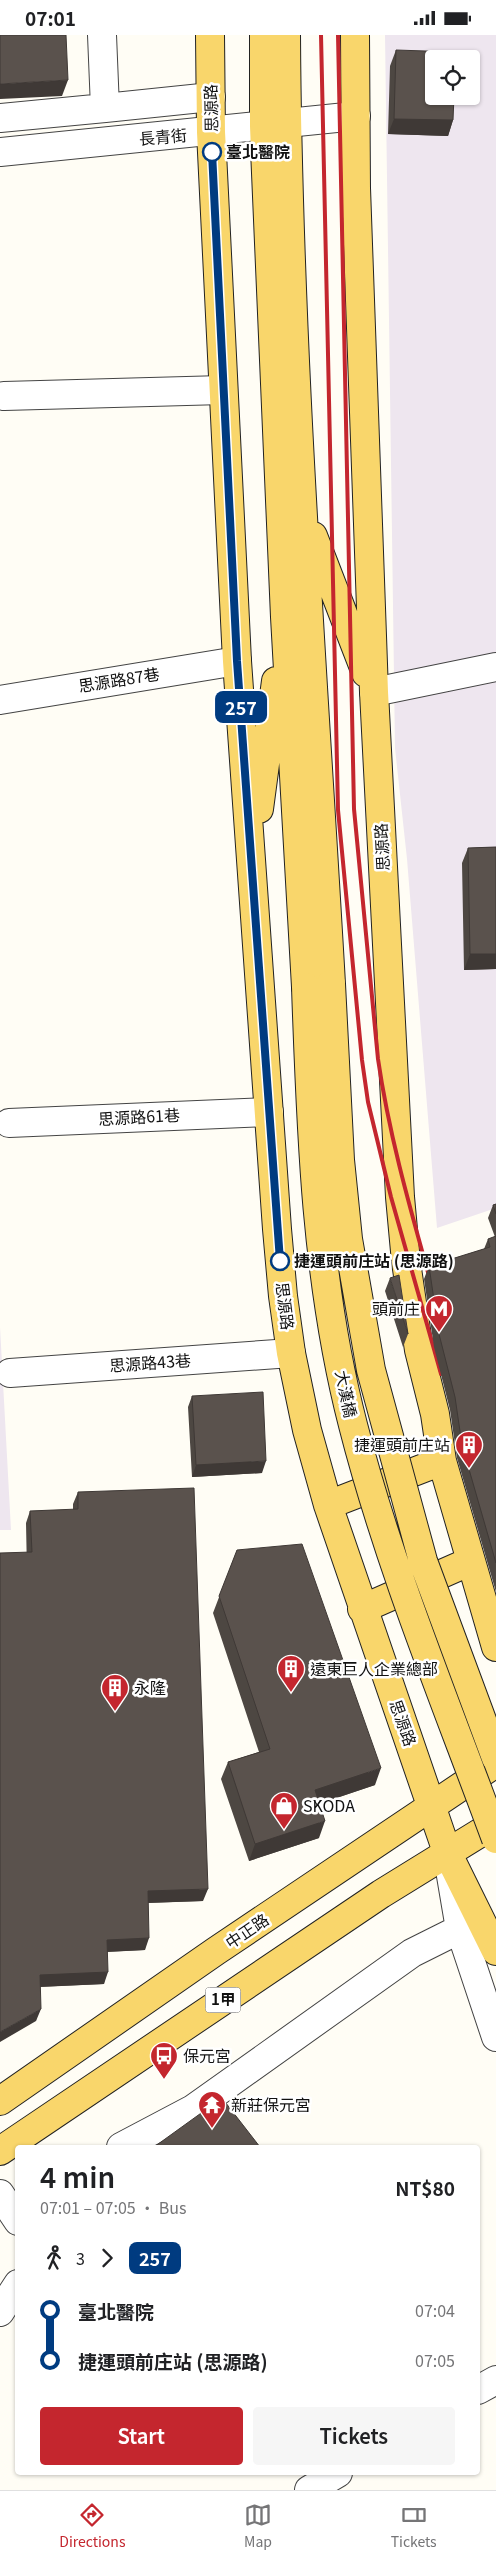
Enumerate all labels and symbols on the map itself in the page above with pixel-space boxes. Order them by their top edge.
street label: 思源路 [198,84,222,132]
street label: 長青街 [138,122,188,150]
place label: 臺北醫院 [226,139,290,163]
marker: 臺北醫院 [202,142,222,162]
street label: 思源路87巷 [77,661,161,697]
line badge: 257 [212,691,270,723]
street label: 思源路 [368,822,394,872]
street label: 思源路61巷 [97,1102,180,1130]
place label: 捷運頭前庄站 (思源路) [294,1248,454,1272]
marker: 捷運頭前庄站 (思源路) [270,1251,290,1271]
street label: 思源路 [271,1281,301,1331]
metro station icon: 頭前庄 [424,1294,454,1333]
place label: 頭前庄 [372,1296,420,1320]
street label: 思源路43巷 [108,1347,192,1377]
street label: 大漢橋 [330,1368,364,1420]
building icon: 捷運頭前庄站 [454,1430,484,1469]
place label: 捷運頭前庄站 [354,1432,450,1456]
building icon: 遠東巨人企業總部 [276,1654,306,1693]
place label: 遠東巨人企業總部 [310,1656,438,1680]
building icon: 永隆 [100,1673,130,1712]
place label: 永隆 [134,1675,166,1699]
street label: 思源路 [384,1696,423,1749]
shop icon: ŠKODA [269,1791,299,1830]
place label: ŠKODA [303,1793,355,1817]
street label: 中正路 [220,1907,273,1954]
road number: 1甲 [206,1987,240,2013]
bus stop icon: 保元宮 [149,2041,179,2080]
place label: 保元宮 [183,2043,231,2067]
temple icon: 新莊保元宮 [197,2090,227,2129]
place label: 新莊保元宮 [231,2092,311,2116]

